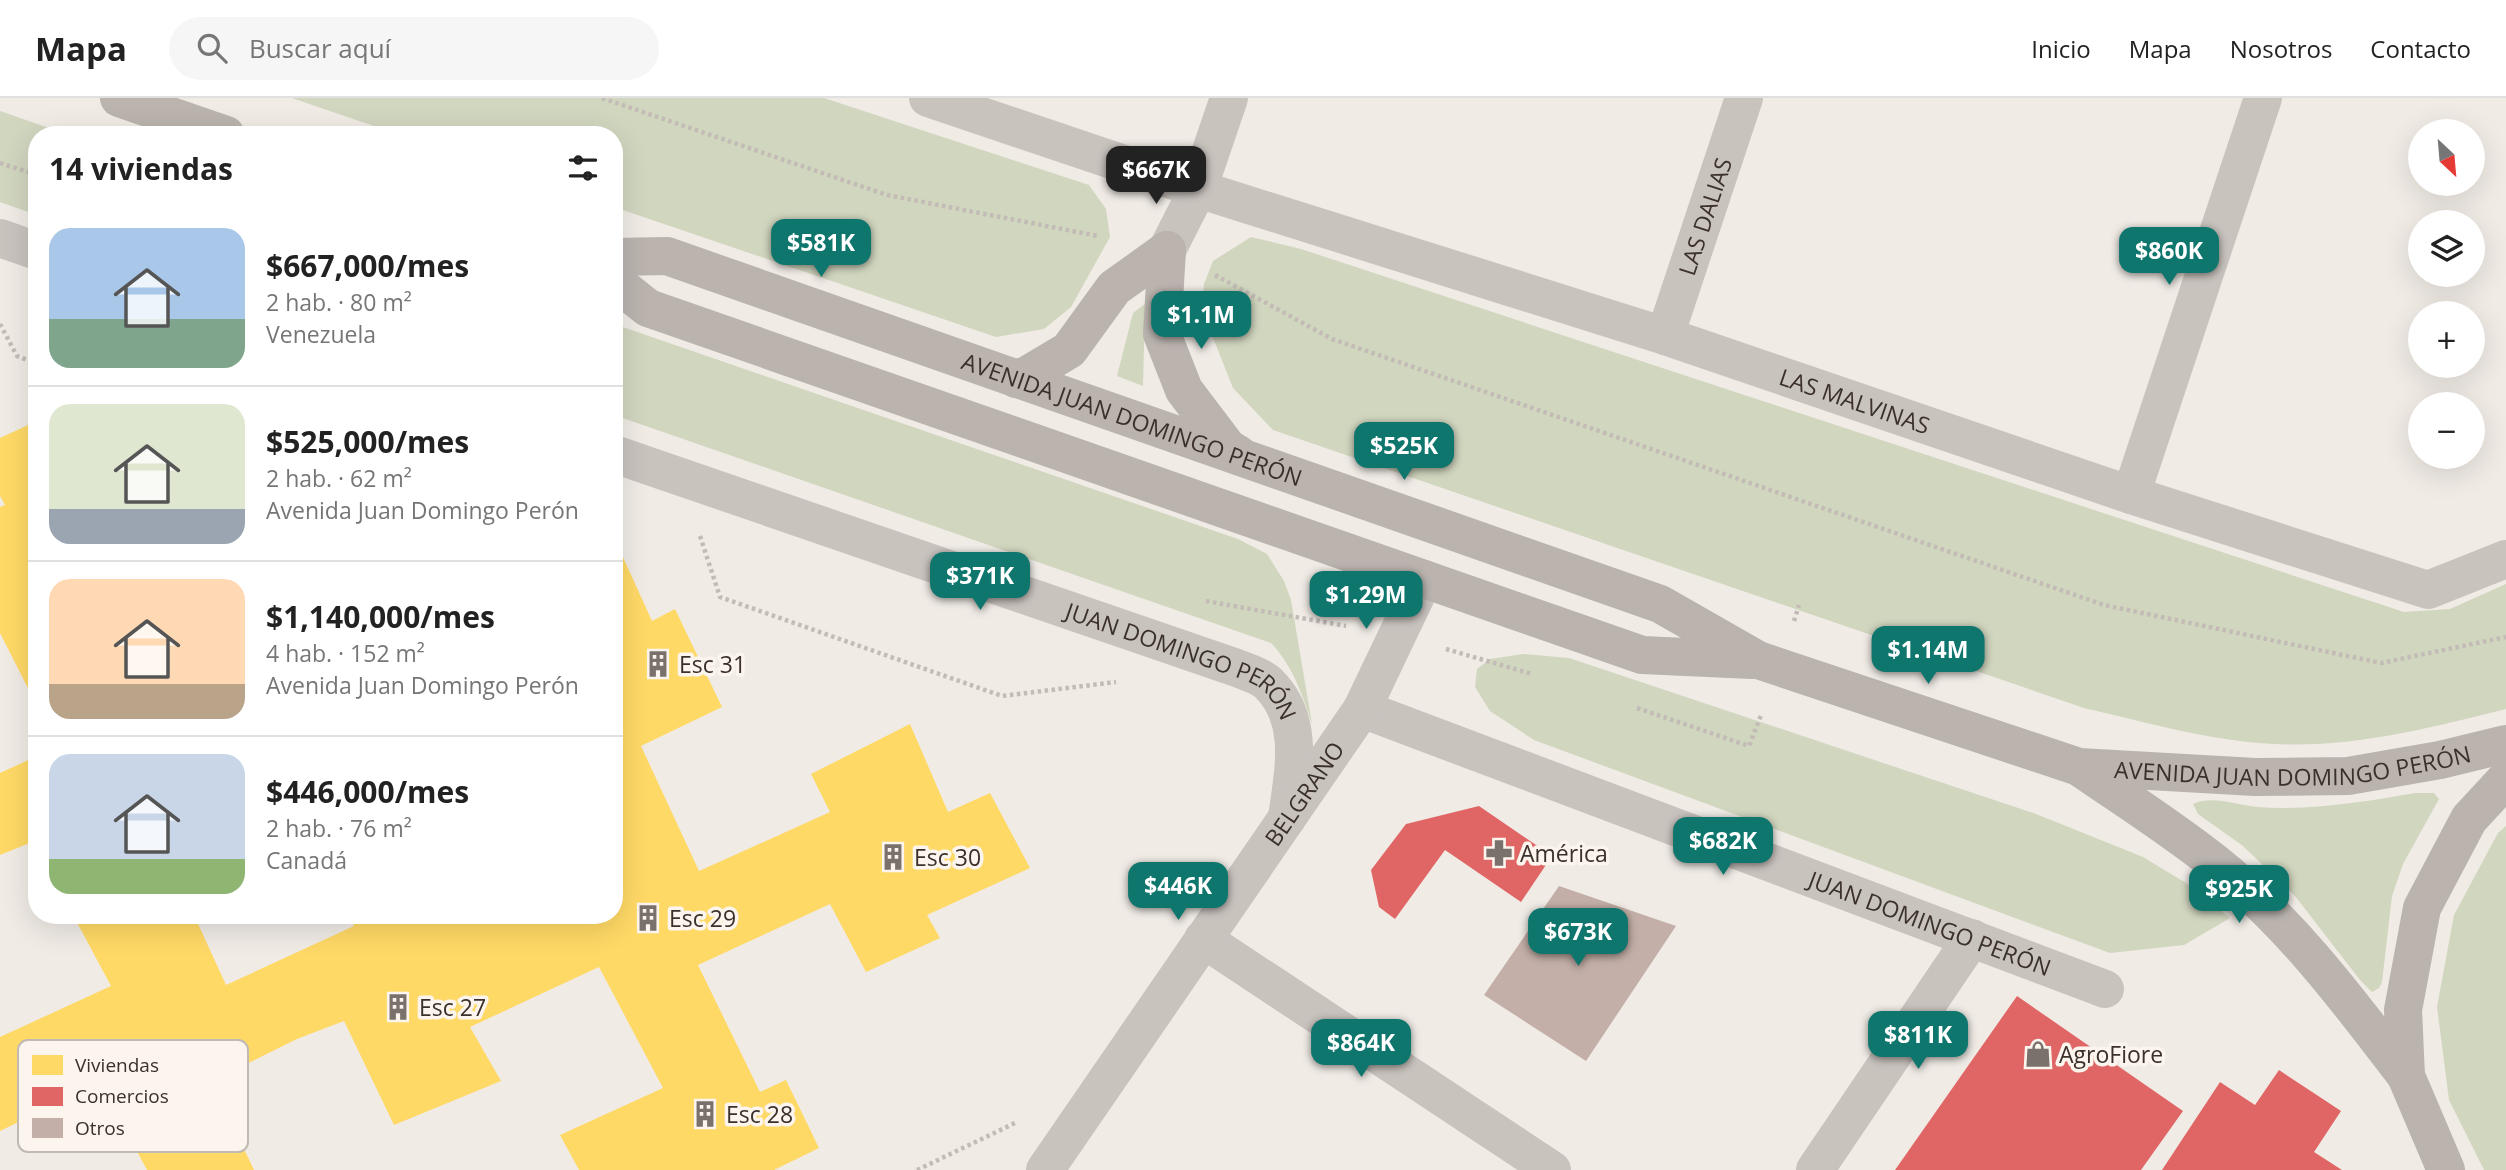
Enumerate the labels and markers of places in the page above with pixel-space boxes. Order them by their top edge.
pin: $667K [1107,146,1205,206]
pin: $581K [772,220,870,279]
pin: $860K [2120,228,2218,287]
pin: $1.1M [1152,292,1250,351]
pin: $525K [1355,422,1453,482]
pin: $371K [931,552,1029,612]
pin: $1.29M [1309,572,1423,631]
pin: $1.14M [1871,626,1985,686]
place label: Esc 31 [679,648,746,680]
building icon: Esc 31 [643,649,673,679]
pin: $682K [1674,818,1772,877]
place label: América [1520,837,1608,869]
pharmacy icon: América [1484,838,1514,868]
place label: Esc 30 [914,841,981,873]
building icon: Esc 30 [878,842,908,872]
pin: $446K [1129,862,1227,922]
pin: $925K [2190,866,2288,925]
place label: Esc 29 [669,902,736,934]
building icon: Esc 29 [633,903,663,933]
pin: $673K [1529,908,1627,968]
place label: Esc 27 [419,991,486,1023]
building icon: Esc 27 [383,992,413,1022]
pin: $811K [1869,1012,1967,1071]
pin: $864K [1312,1020,1410,1079]
place label: AgroFiore [2059,1038,2163,1070]
shop icon: AgroFiore [2023,1039,2053,1069]
place label: Esc 28 [726,1098,793,1130]
building icon: Esc 28 [690,1099,720,1129]

